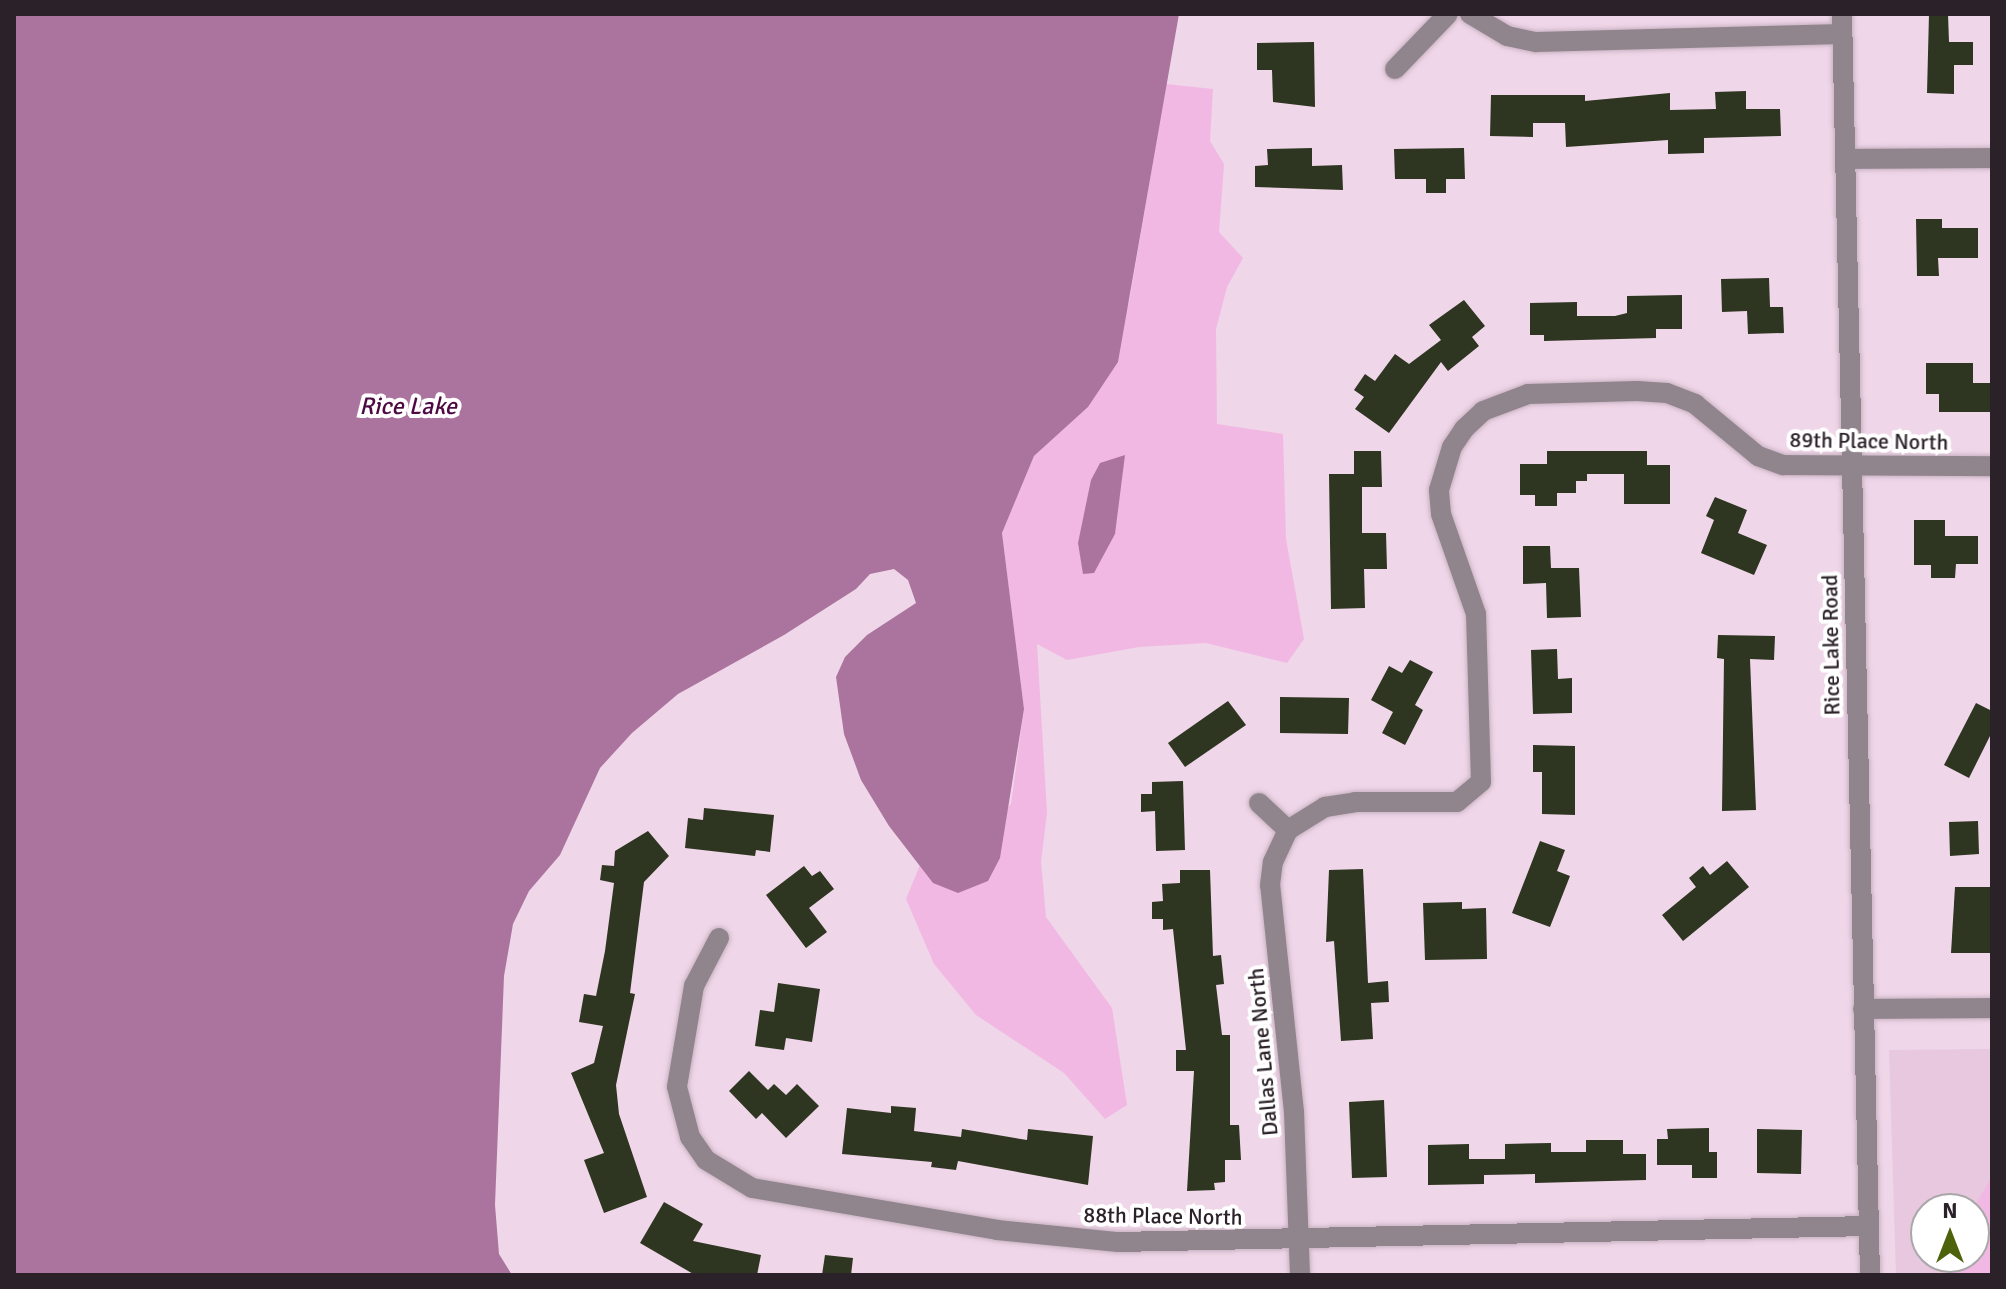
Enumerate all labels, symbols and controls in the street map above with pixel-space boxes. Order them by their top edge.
water label: Rice Lake [359,393,457,421]
street label: 89th Place North [1789,426,1949,456]
street label: Rice Lake Road [1817,574,1845,716]
street label: Dallas Lane North [1243,967,1283,1137]
north arrow [1910,1193,1990,1273]
text: N [1942,1197,1958,1224]
street label: 88th Place North [1083,1201,1243,1231]

